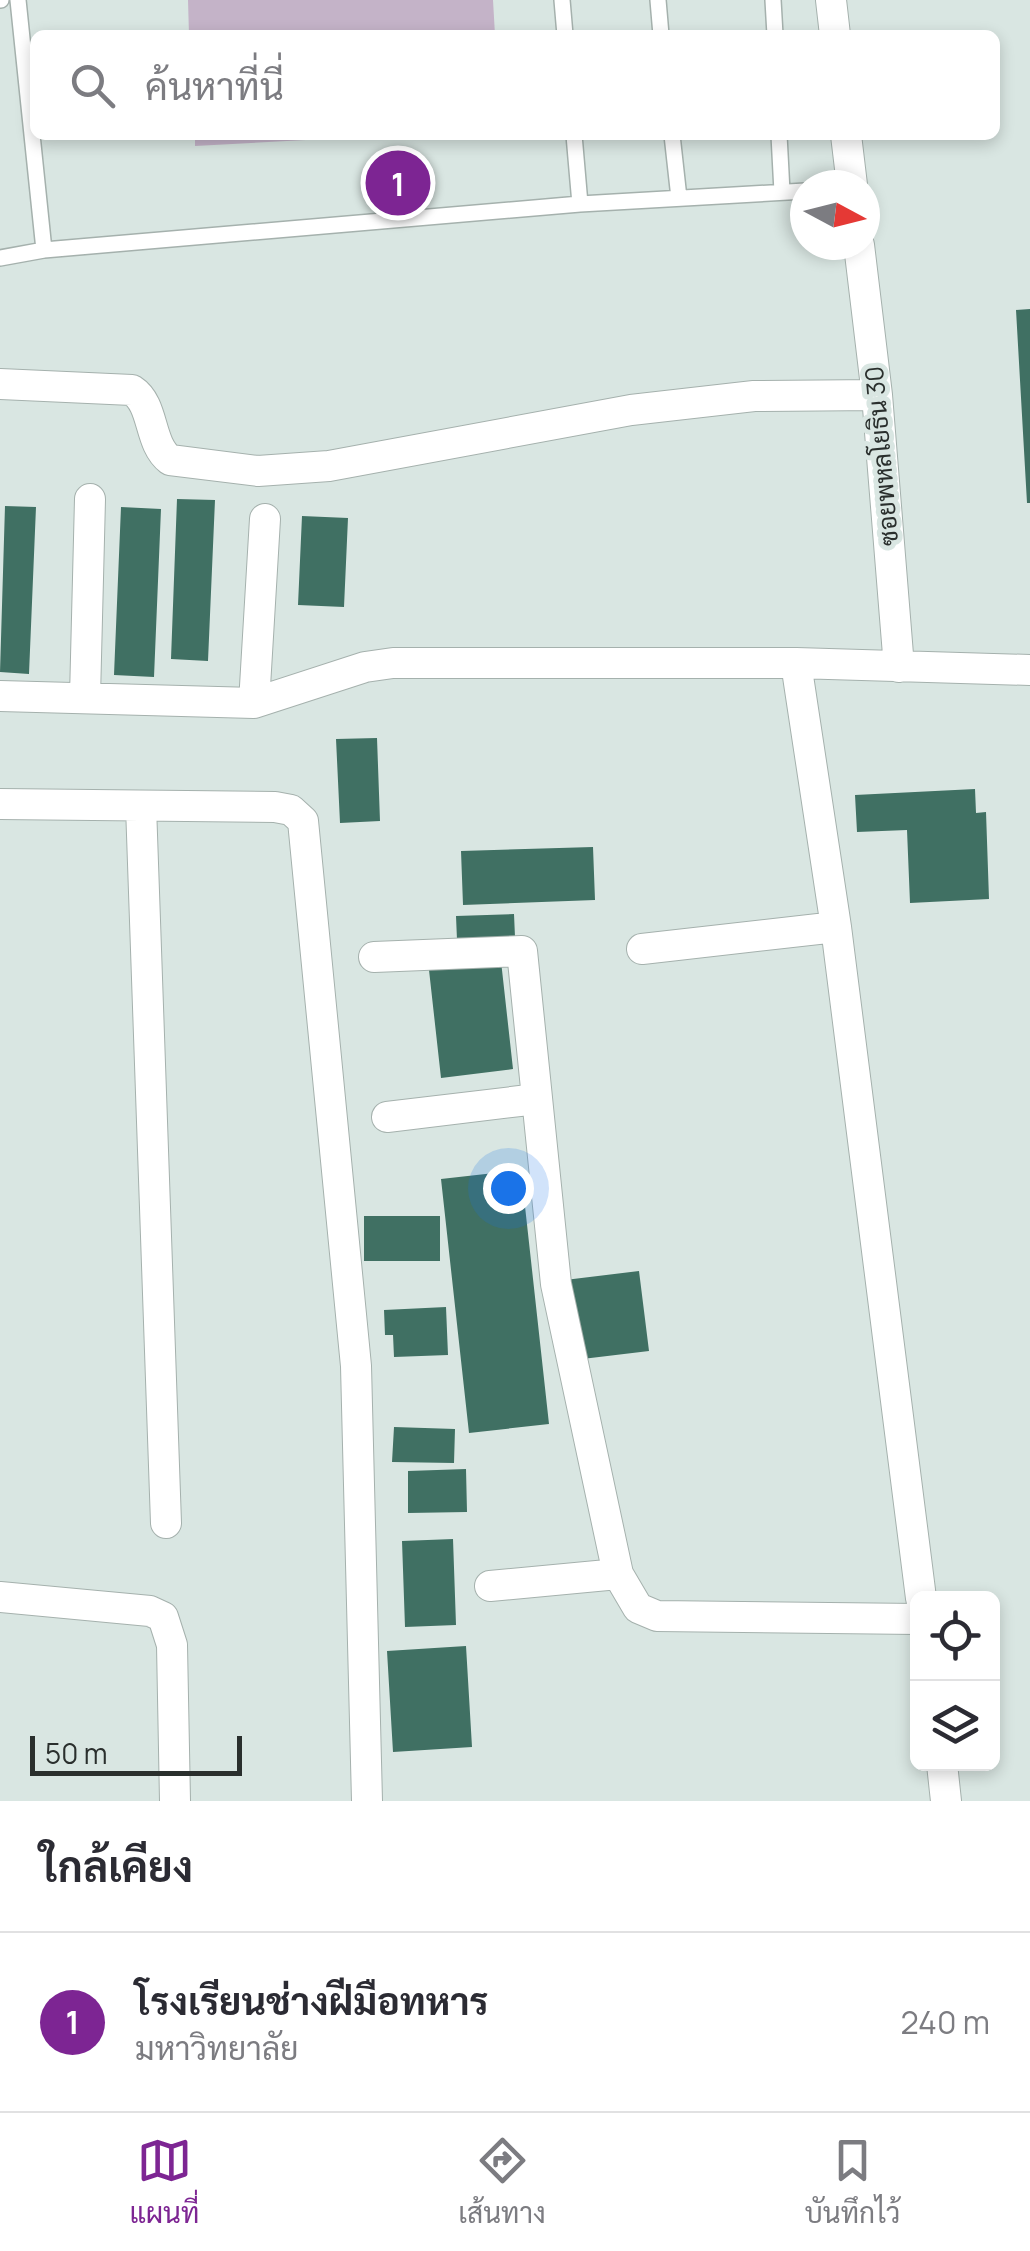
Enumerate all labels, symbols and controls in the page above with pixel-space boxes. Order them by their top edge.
search box [30,30,1000,140]
icon: search [65,58,120,113]
text: ค้นหาที่นี่ [145,59,284,111]
pin: 1 [366,146,430,220]
north arrow [790,170,880,260]
street label: ซอยพหลโยธิน 30 [856,365,906,547]
your location [483,1163,534,1214]
map controls [910,1591,1000,1771]
button: locate [910,1591,1000,1681]
button: layers [910,1681,1000,1771]
scale bar [30,1731,242,1776]
text: 50 m [45,1734,108,1772]
text: ใกล้เคียง [40,1837,193,1895]
text: โรงเรียนช่างฝีมือทหาร [135,1974,489,2026]
text: 1 [65,2000,80,2044]
text: 240 m [900,2000,990,2044]
text: มหาวิทยาลัย [135,2026,299,2070]
tab: แผนที่ [129,2133,199,2231]
tab: เส้นทาง [458,2133,546,2231]
tab: บันทึกไว้ [805,2133,900,2231]

